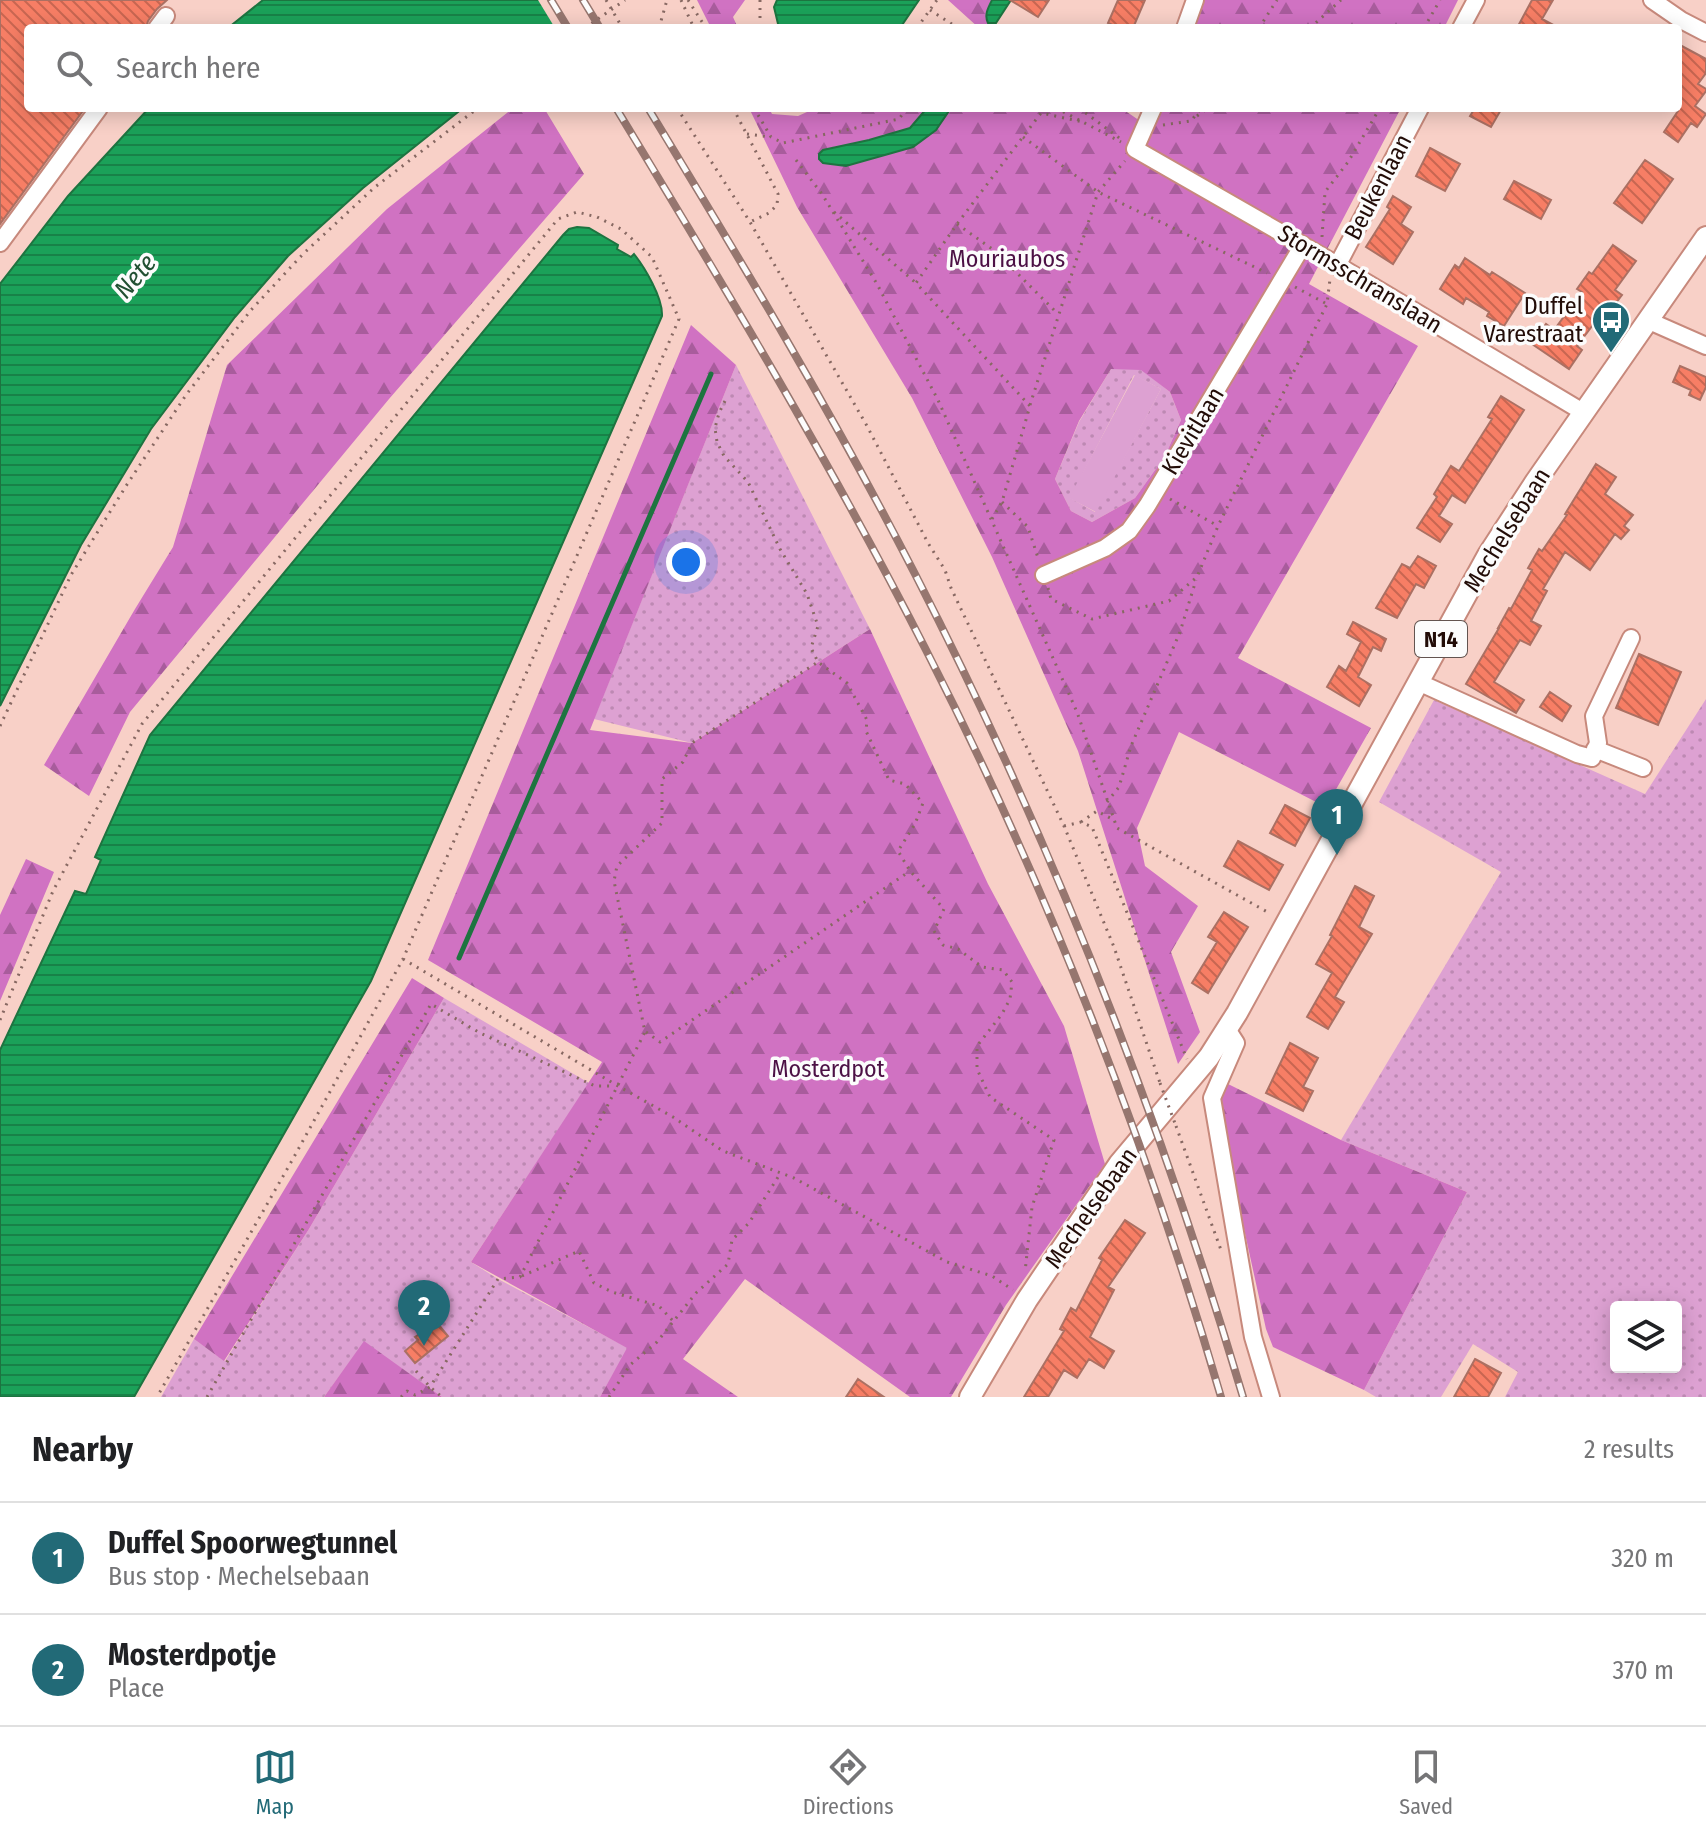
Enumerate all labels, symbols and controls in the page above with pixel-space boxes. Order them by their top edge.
search box [24,24,1682,112]
icon: search [52,46,96,90]
text: Search here [116,50,261,86]
street label: Beukenlaan [1339,130,1417,244]
street label: Stormsschranslaan [1273,219,1447,339]
park label: Mouriaubos [949,245,1065,273]
water label: Nete [108,248,163,305]
place label: Duffel Varestraat [1483,292,1583,348]
bus stop icon: Duffel Varestraat [1590,299,1632,354]
street label: Kievitlaan [1156,382,1230,480]
street label: Mechelsebaan [1458,463,1556,597]
your location [666,542,706,582]
road number: N14 [1415,621,1467,657]
pin: 1 [1311,789,1363,855]
park label: Mosterdpot [771,1055,885,1083]
street label: Mechelsebaan [1039,1142,1143,1274]
pin: 2 [398,1280,450,1346]
map controls [1610,1301,1682,1373]
button: layers [1610,1301,1682,1373]
text: Nearby [32,1429,133,1470]
text: 2 results [1584,1434,1674,1465]
text: Duffel Spoorwegtunnel [108,1525,397,1561]
text: 1 [53,1543,64,1574]
text: 320 m [1611,1543,1674,1574]
text: Bus stop · Mechelsebaan [108,1561,370,1592]
text: Mosterdpotje [108,1637,276,1673]
text: 2 [52,1655,64,1686]
text: 370 m [1613,1655,1674,1686]
text: Place [108,1673,164,1704]
tab: Map [253,1745,297,1820]
tab: Directions [803,1745,894,1820]
tab: Saved [1399,1745,1453,1820]

